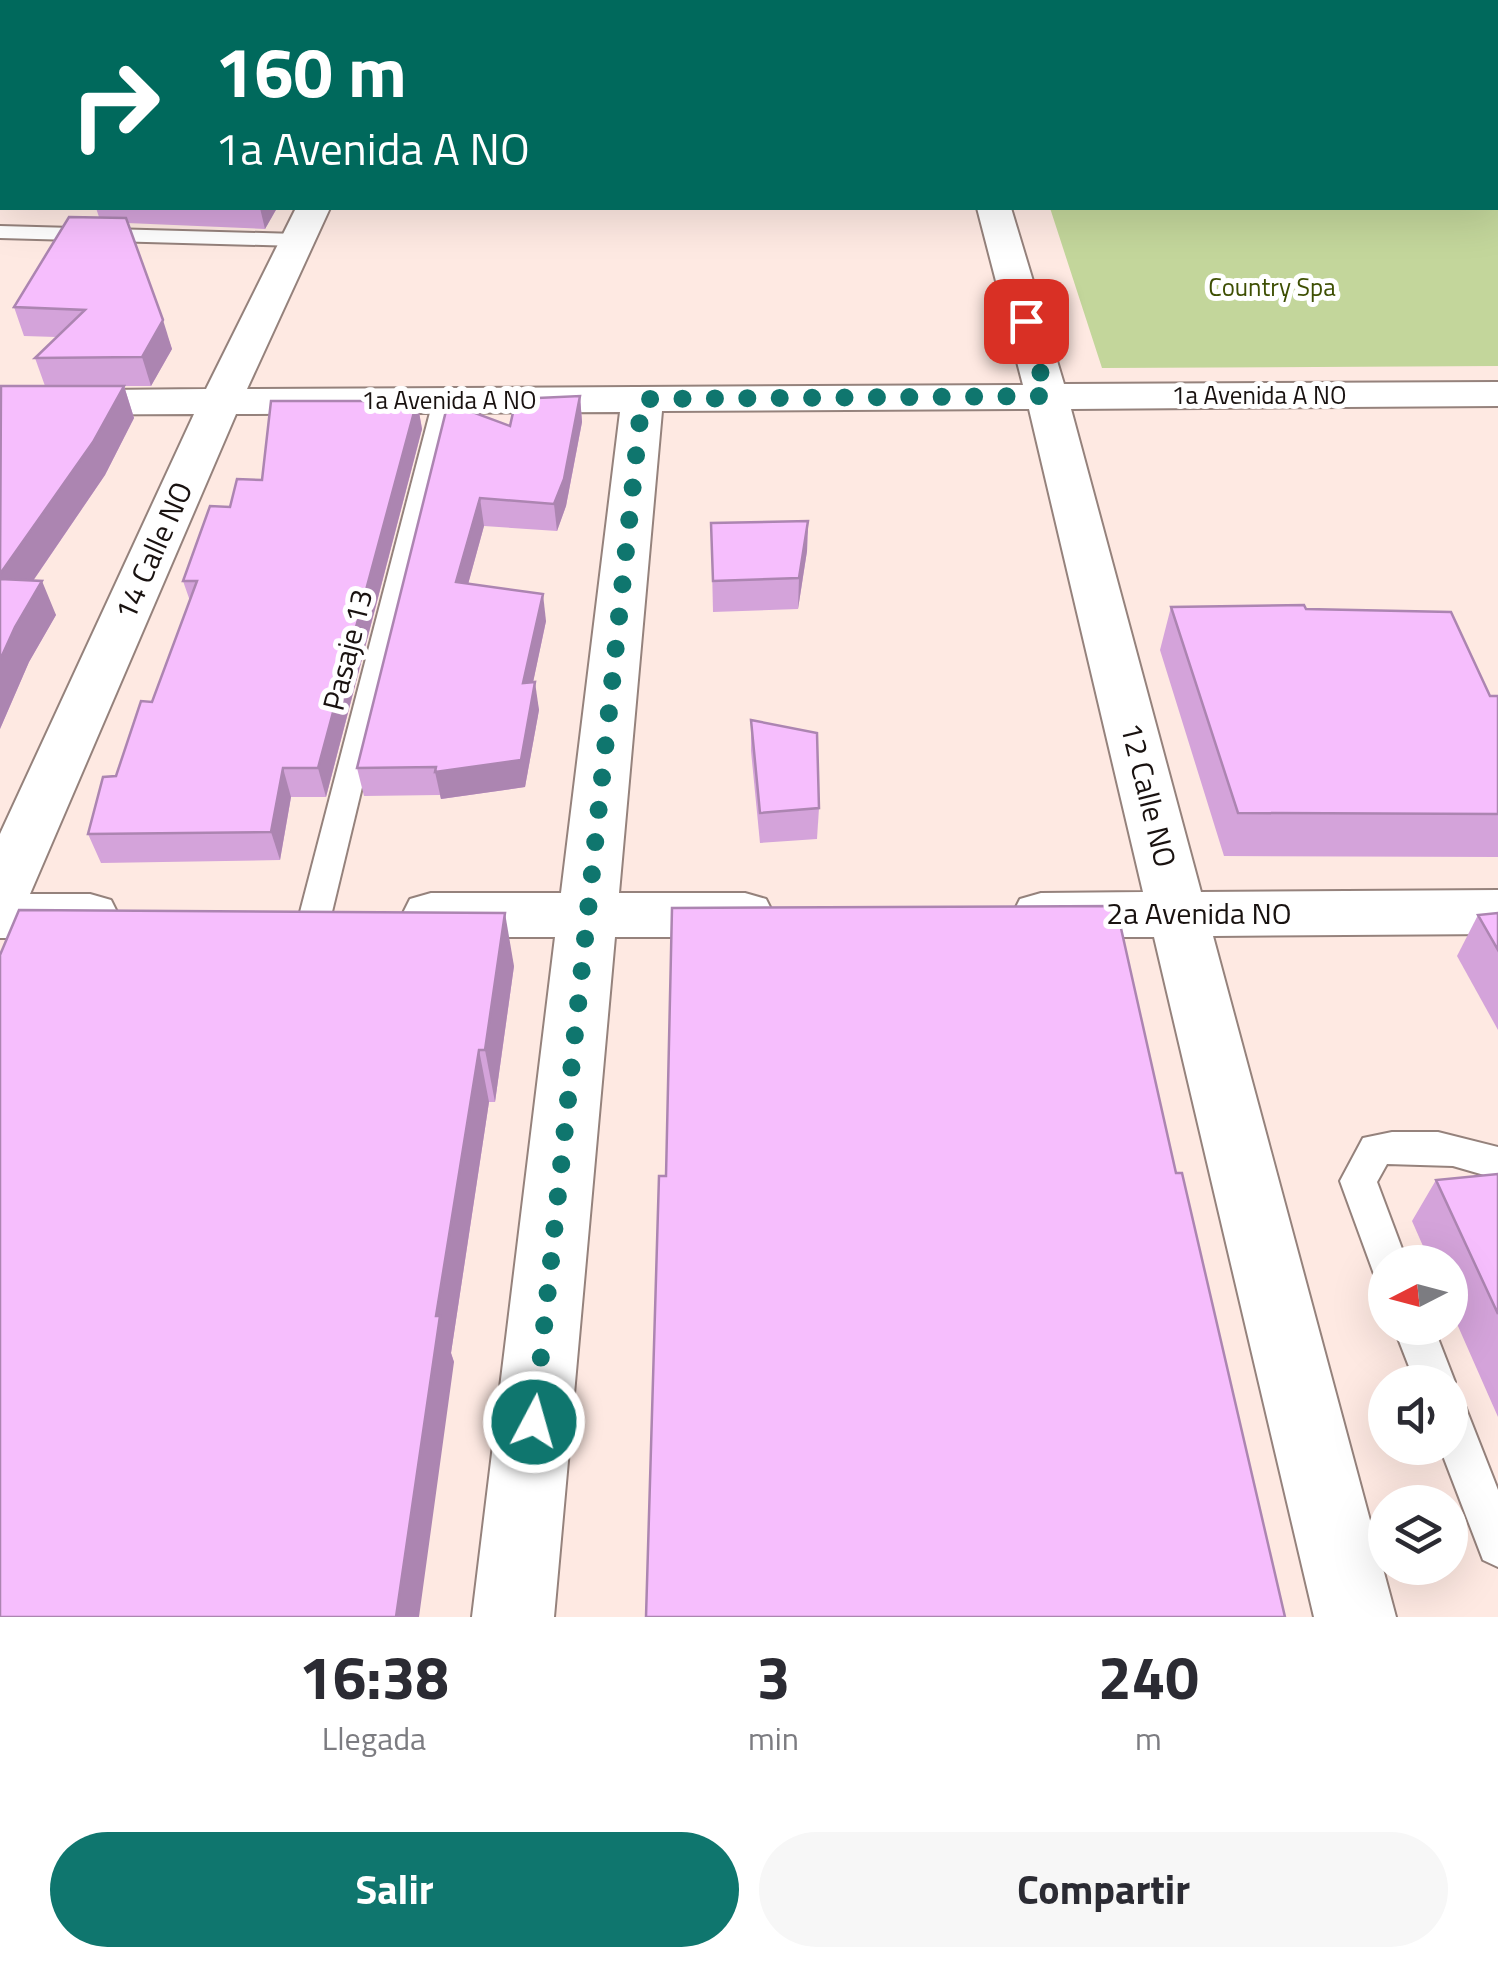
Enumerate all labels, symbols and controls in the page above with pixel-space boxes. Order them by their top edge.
text: 160 m [215,18,407,124]
icon: right [50,40,180,170]
text: 1a Avenida A NO [215,114,530,182]
park label: Country Spa [1208,268,1336,306]
pin [984,279,1069,364]
icon: arrive [999,294,1054,349]
street label: 1a Avenida A NO [1172,376,1346,414]
street label: 1a Avenida A NO [362,381,536,419]
street label: 14 Calle NO [102,474,204,627]
street label: Pasaje 13 [310,584,384,715]
street label: 12 Calle NO [1109,718,1189,872]
street label: 2a Avenida NO [1106,890,1292,936]
north arrow [1368,1245,1468,1345]
map controls [1368,1245,1468,1585]
button: sound [1368,1365,1468,1465]
position arrow [482,1370,586,1474]
button: layers [1368,1485,1468,1585]
text: 16:38 [299,1631,449,1722]
text: 3 [757,1631,790,1722]
text: 240 [1098,1631,1199,1722]
text: Llegada [322,1714,426,1762]
text: min [748,1714,799,1762]
text: m [1135,1714,1162,1762]
button: Salir [50,1832,739,1947]
button: Compartir [759,1832,1448,1947]

